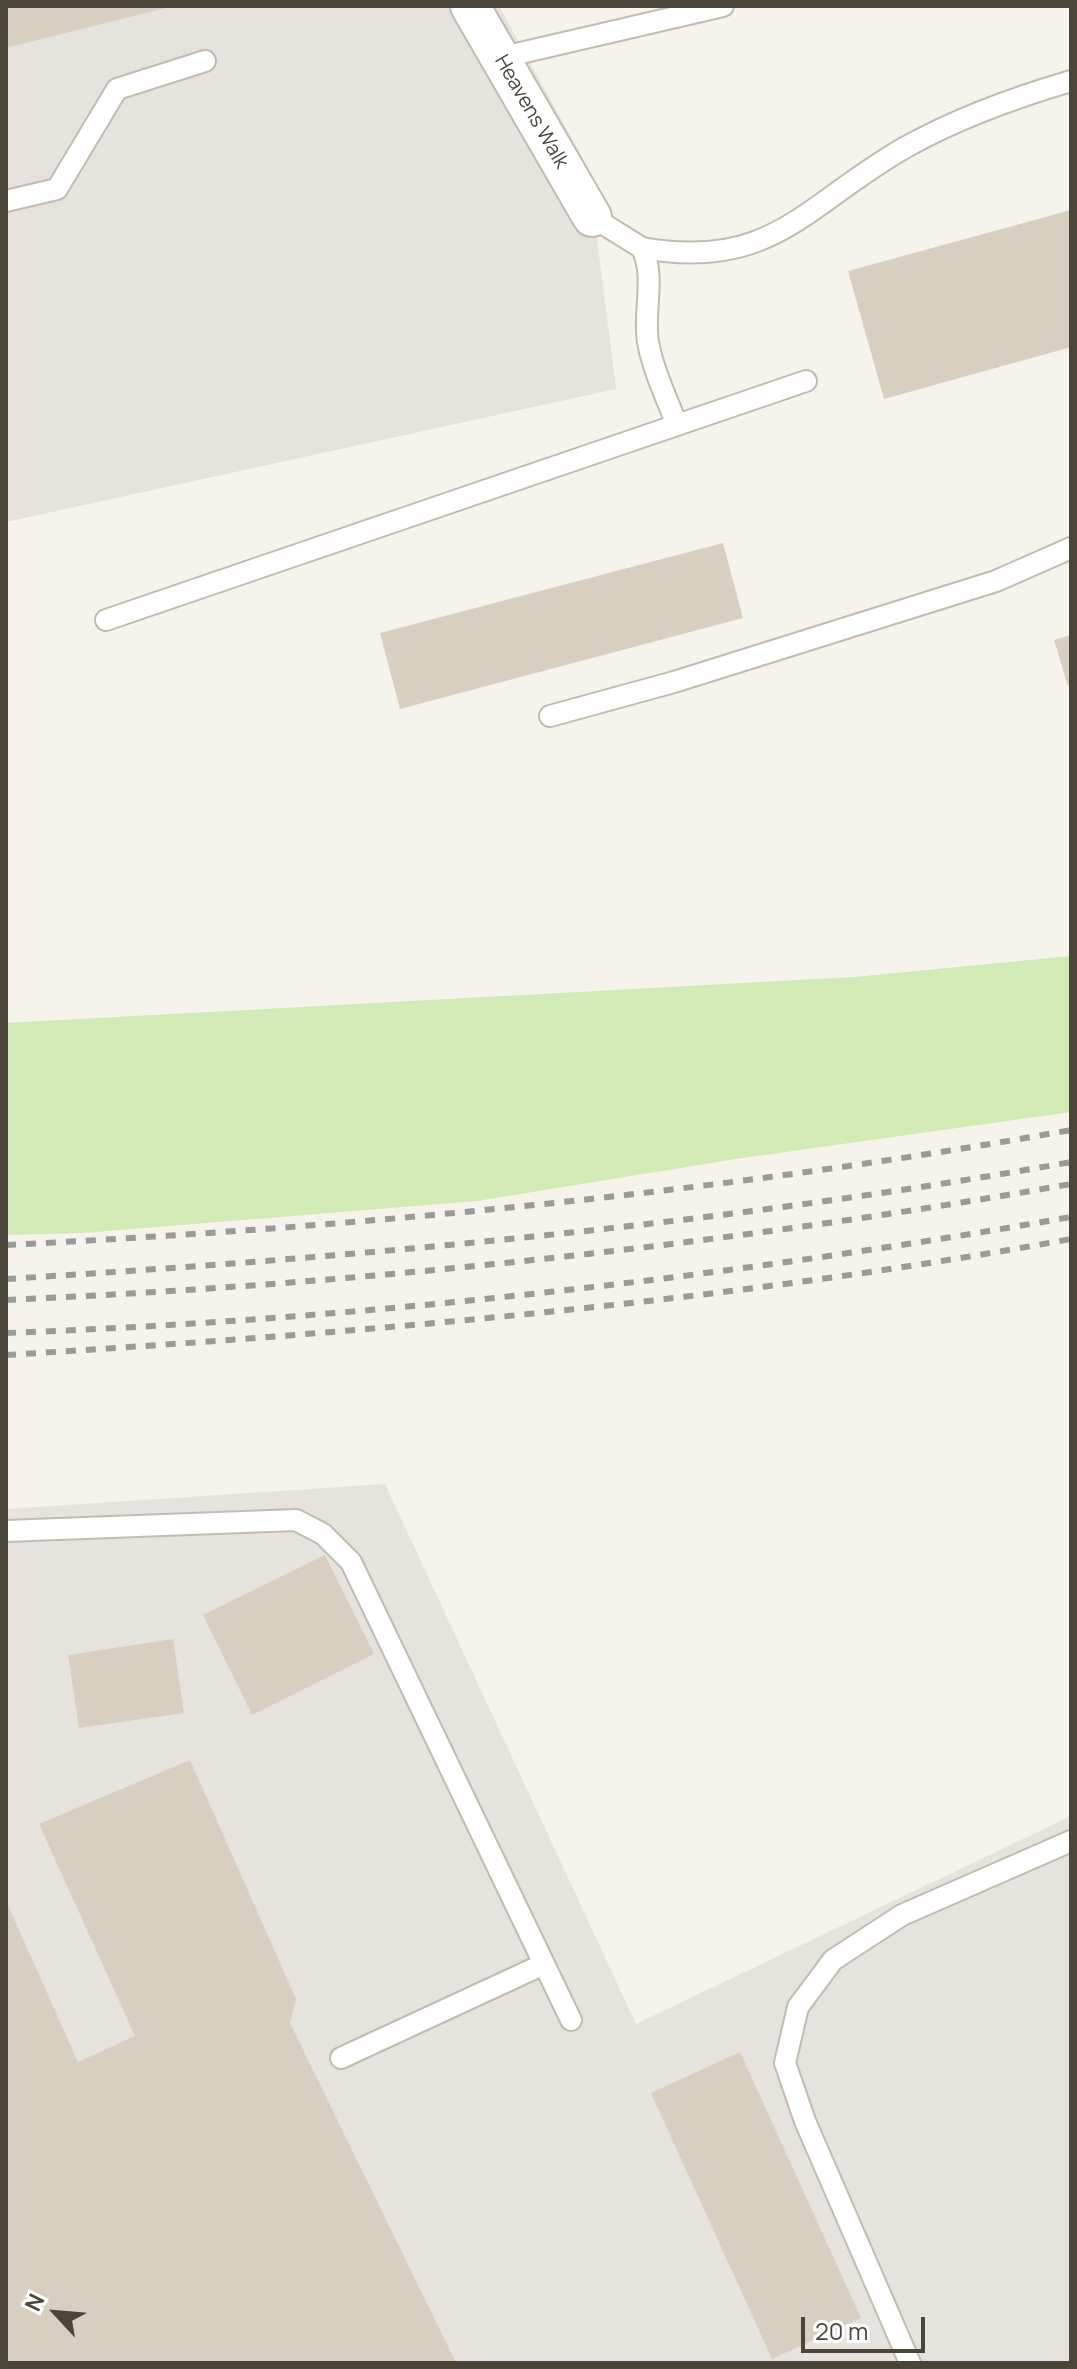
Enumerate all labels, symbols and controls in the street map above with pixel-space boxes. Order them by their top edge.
street label: Heavens Walk [489,51,573,173]
north arrow [16,2273,96,2353]
text: N [17,2289,51,2316]
scale bar [805,2301,929,2351]
text: 20 m [815,2314,868,2347]

